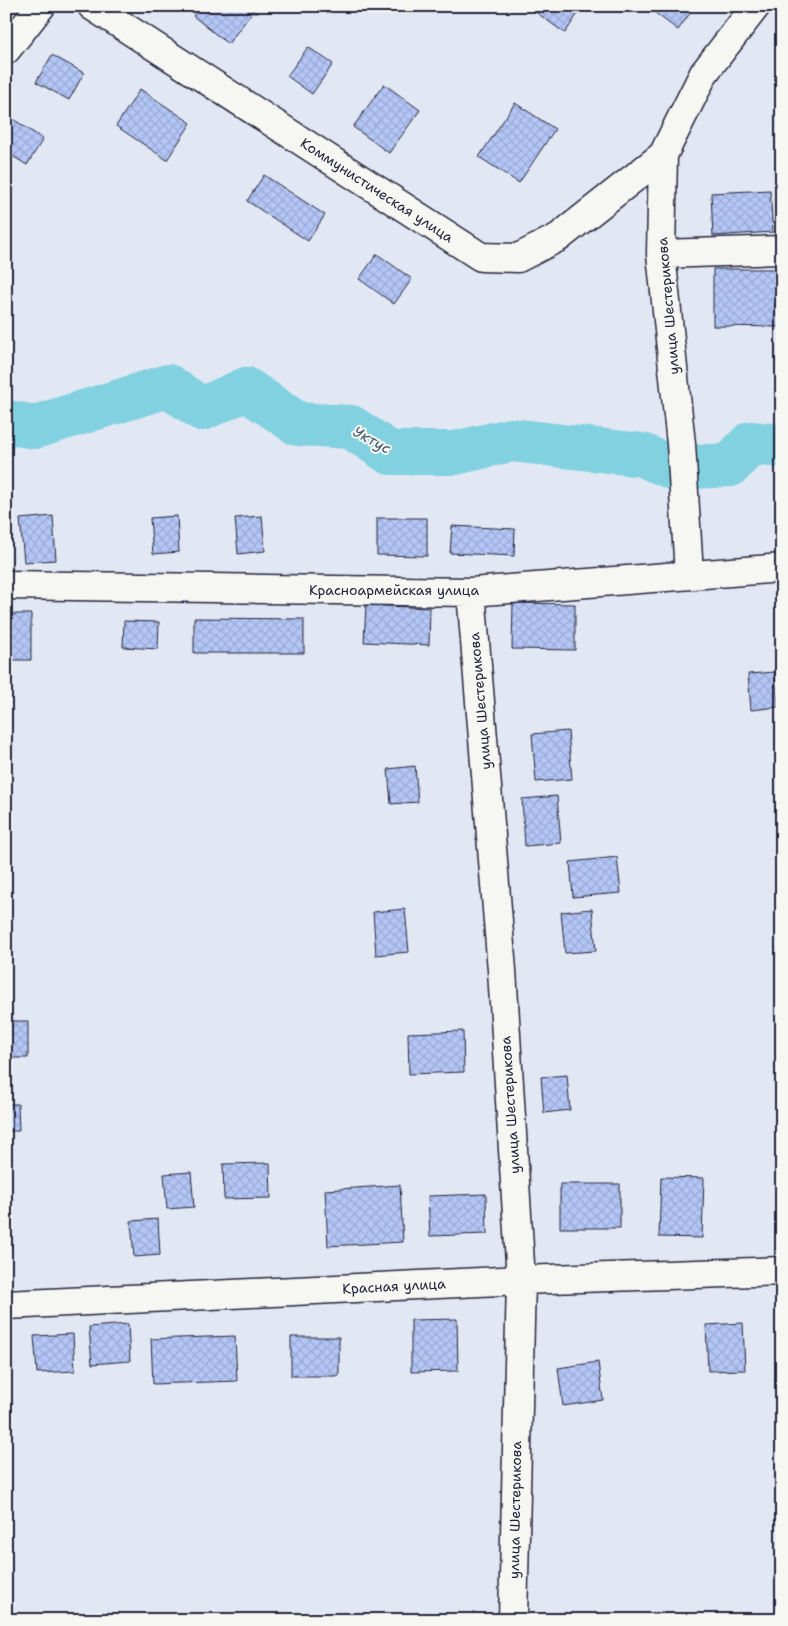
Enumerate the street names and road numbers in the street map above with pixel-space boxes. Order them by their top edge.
street label: Коммунистическая улица [297,134,457,246]
street label: улица Шестерикова [653,236,683,375]
street label: Красноармейская улица [309,581,479,599]
street label: улица Шестерикова [465,631,495,770]
street label: улица Шестерикова [496,1035,524,1174]
street label: Красная улица [342,1274,446,1298]
street label: улица Шестерикова [505,1441,525,1579]

